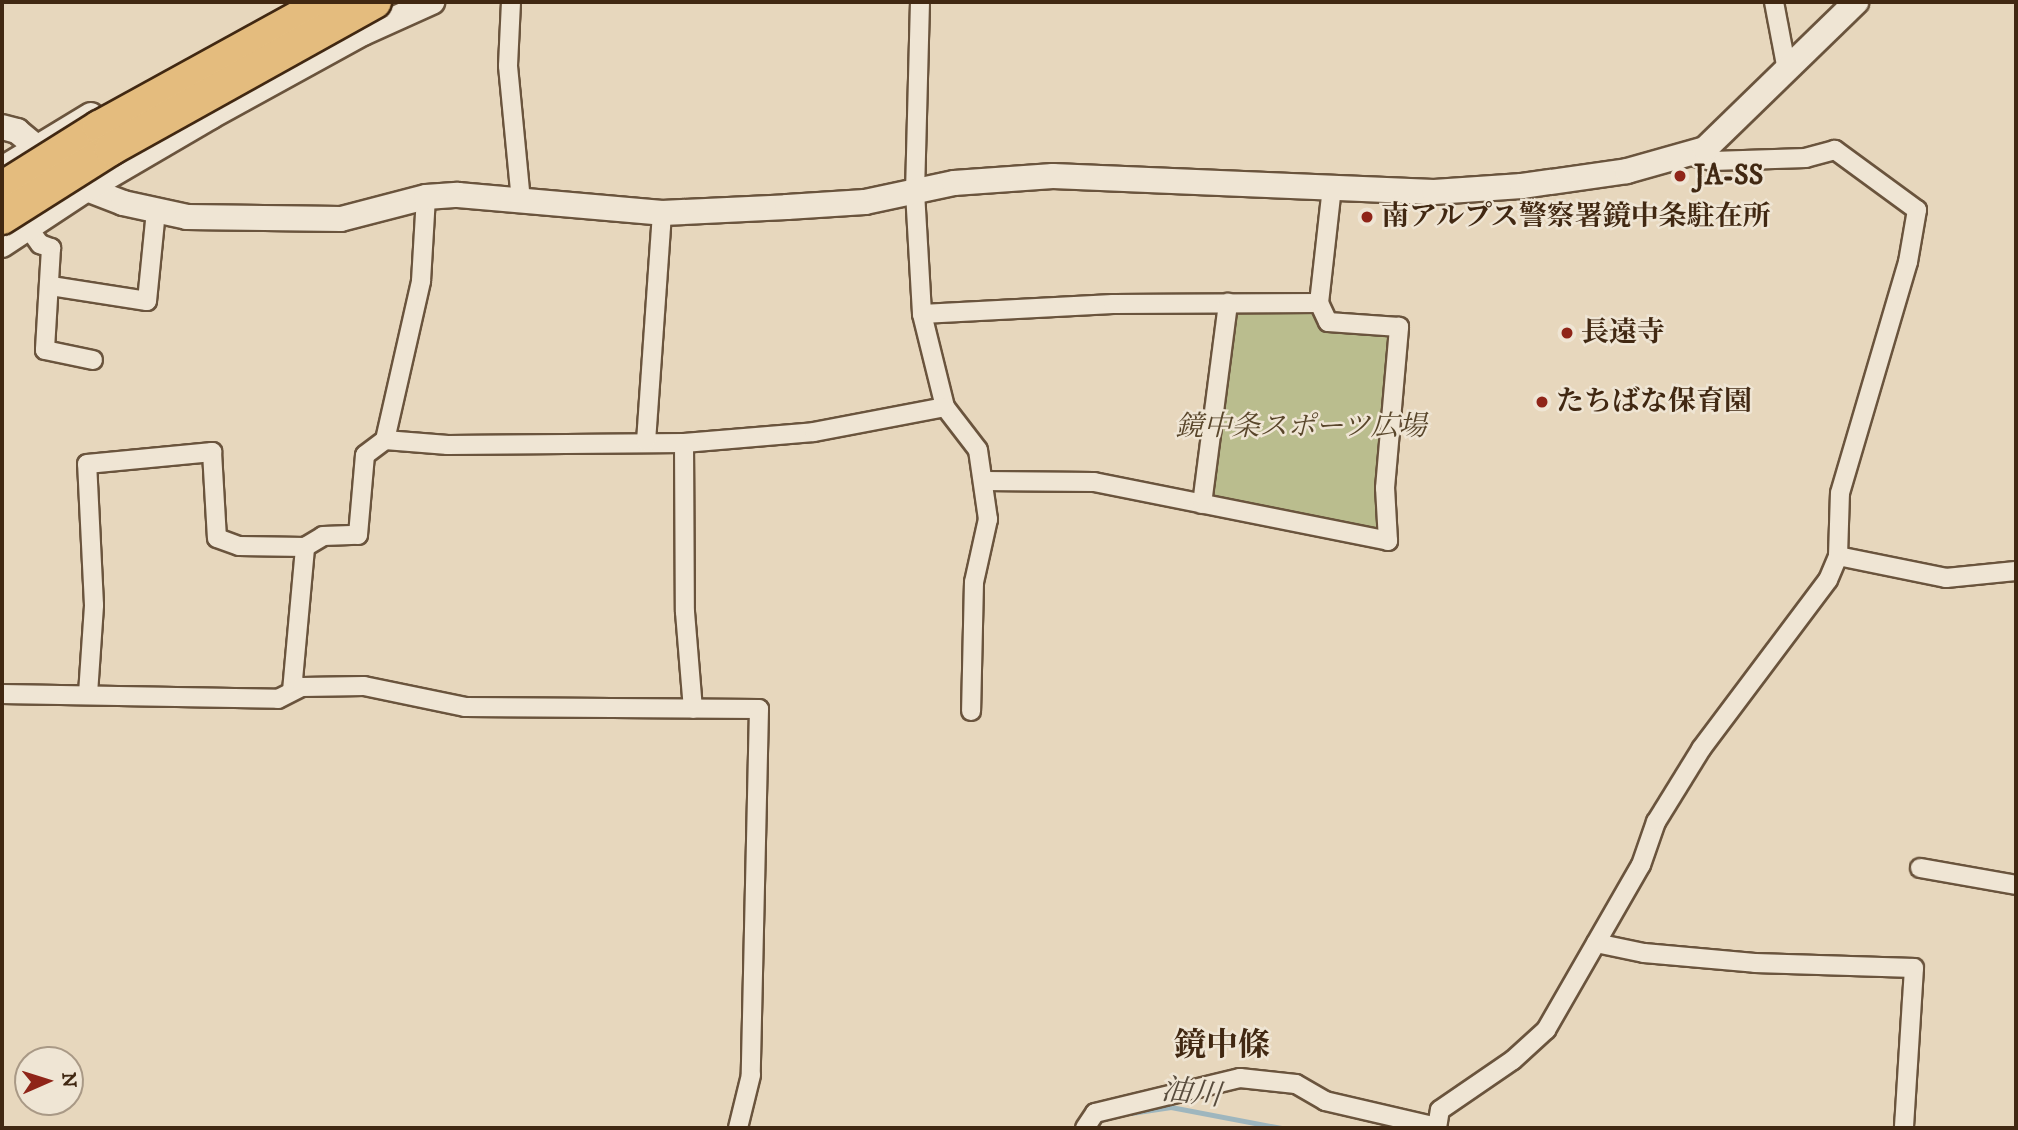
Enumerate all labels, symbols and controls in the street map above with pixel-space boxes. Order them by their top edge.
place label: JA-SS [1694,159,1763,193]
marker: JA-SS [1672,168,1688,184]
place label: 南アルプス警察署鏡中条駐在所 [1381,200,1773,234]
marker: 南アルプス警察署鏡中条駐在所 [1359,209,1375,225]
place label: 長遠寺 [1581,316,1665,350]
marker: 長遠寺 [1559,325,1575,341]
place label: たちばな保育園 [1556,385,1752,419]
marker: たちばな保育園 [1534,394,1550,410]
park label: 鏡中条スポーツ広場 [1175,410,1427,444]
district label: 鏡中條 [1174,1027,1270,1065]
north arrow [14,1046,84,1116]
text: N [57,1072,80,1088]
water label: 油川 [1159,1073,1223,1115]

